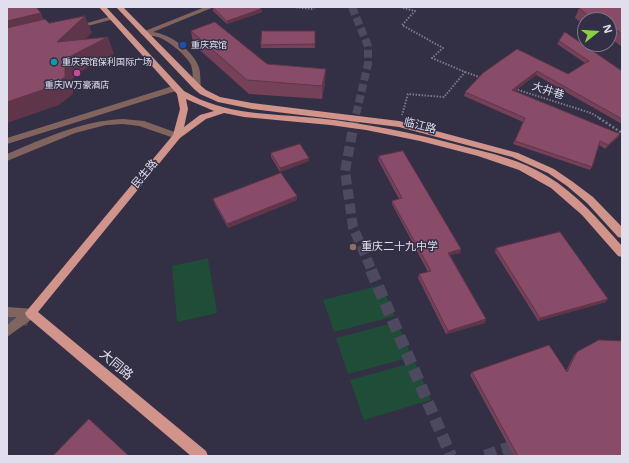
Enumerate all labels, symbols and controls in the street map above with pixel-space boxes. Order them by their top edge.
north arrow [577,12,617,52]
text: N [600,22,616,35]
marker: 重庆宾馆 [178,40,188,50]
place label: 重庆宾馆 [191,40,227,50]
marker: 重庆宾馆保利国际广场 [49,57,59,67]
place label: 重庆宾馆保利国际广场 [62,57,152,67]
marker: 重庆JW万豪酒店 [72,68,82,78]
place label: 重庆JW万豪酒店 [45,80,109,90]
street label: 大井巷 [530,80,566,102]
street label: 临江路 [402,116,438,136]
street label: 民生路 [129,157,161,191]
place label: 重庆二十九中学 [361,240,438,254]
marker: 重庆二十九中学 [348,242,358,252]
street label: 大同路 [96,346,136,384]

